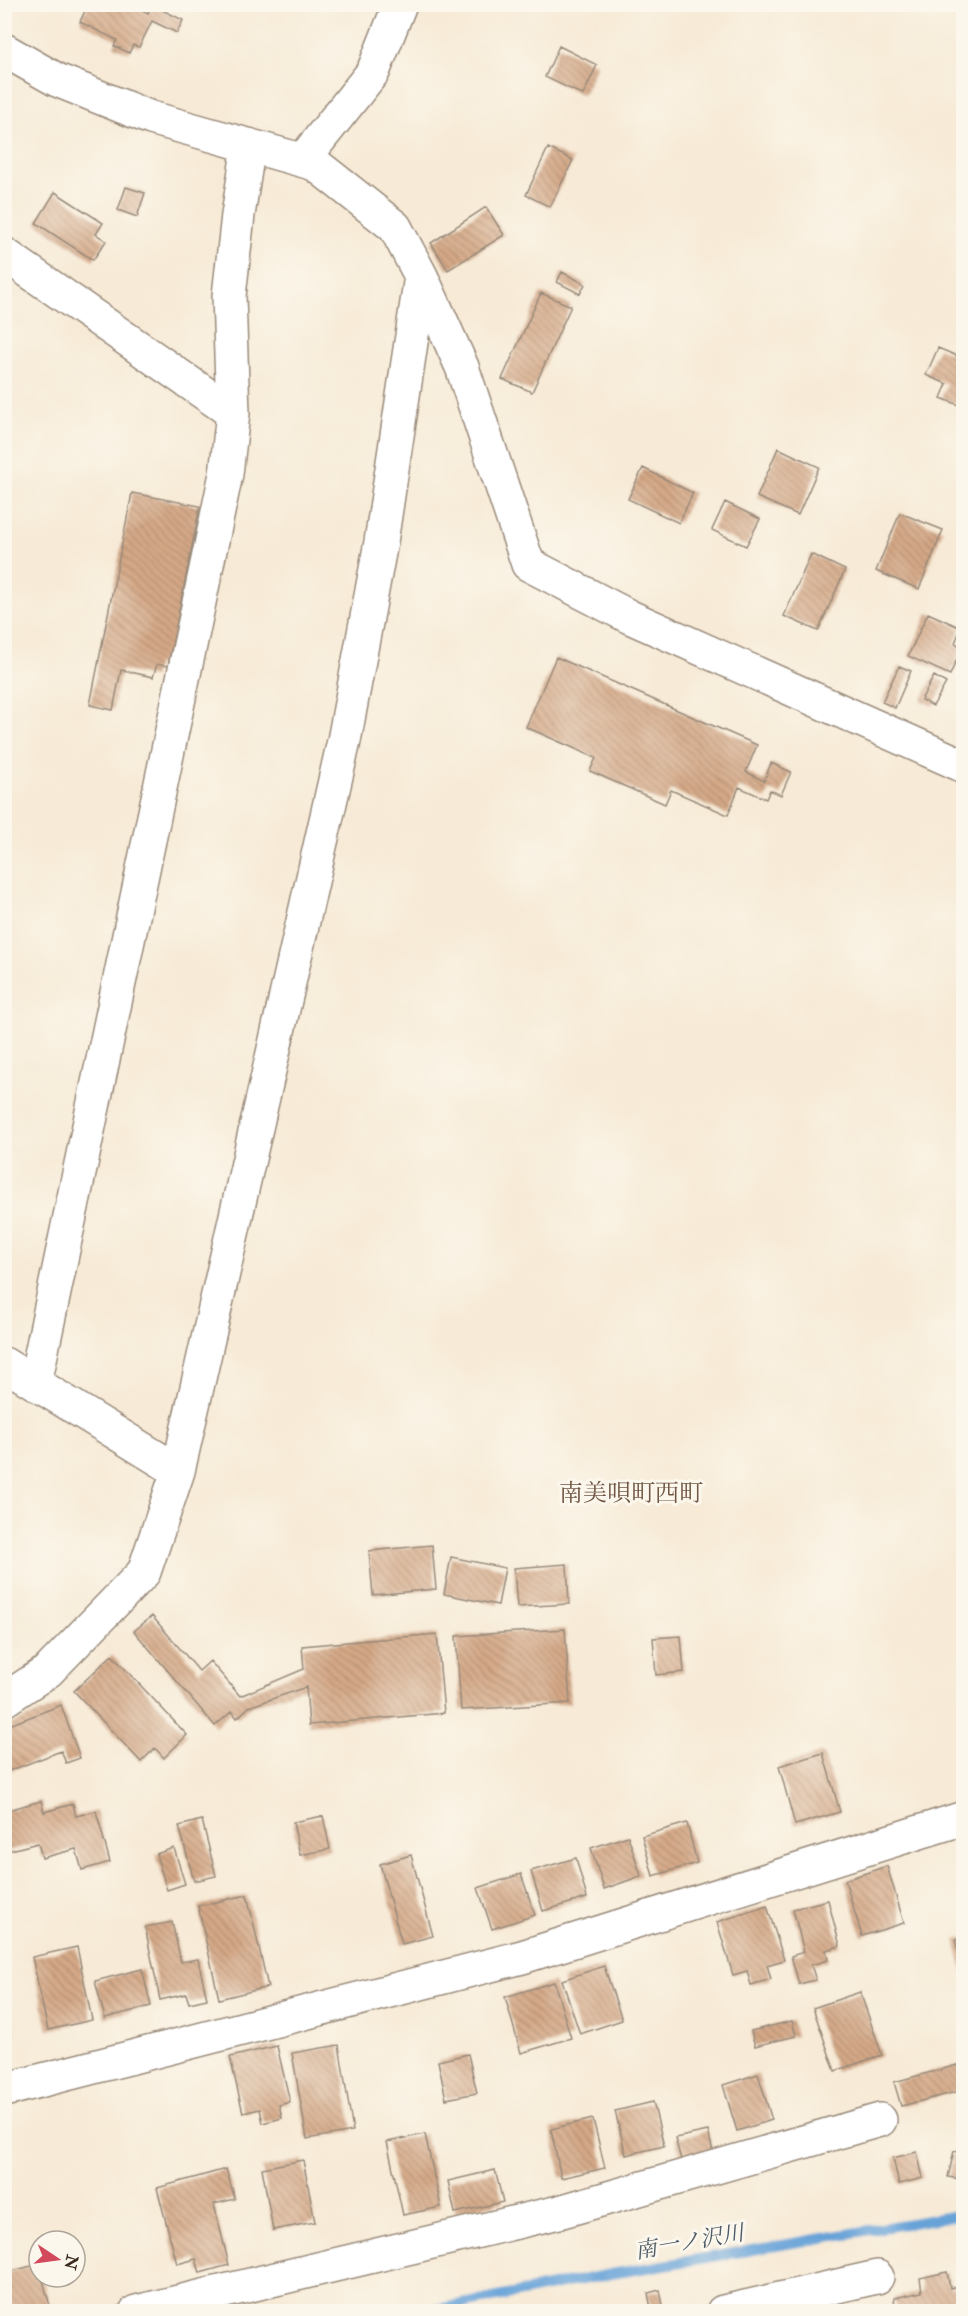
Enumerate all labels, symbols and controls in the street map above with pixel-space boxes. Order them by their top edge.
district label: 南美唄町西町 [559,1478,703,1509]
water label: 南一ノ沢川 [633,2218,748,2265]
north arrow [27,2229,87,2289]
text: N [59,2252,82,2272]

